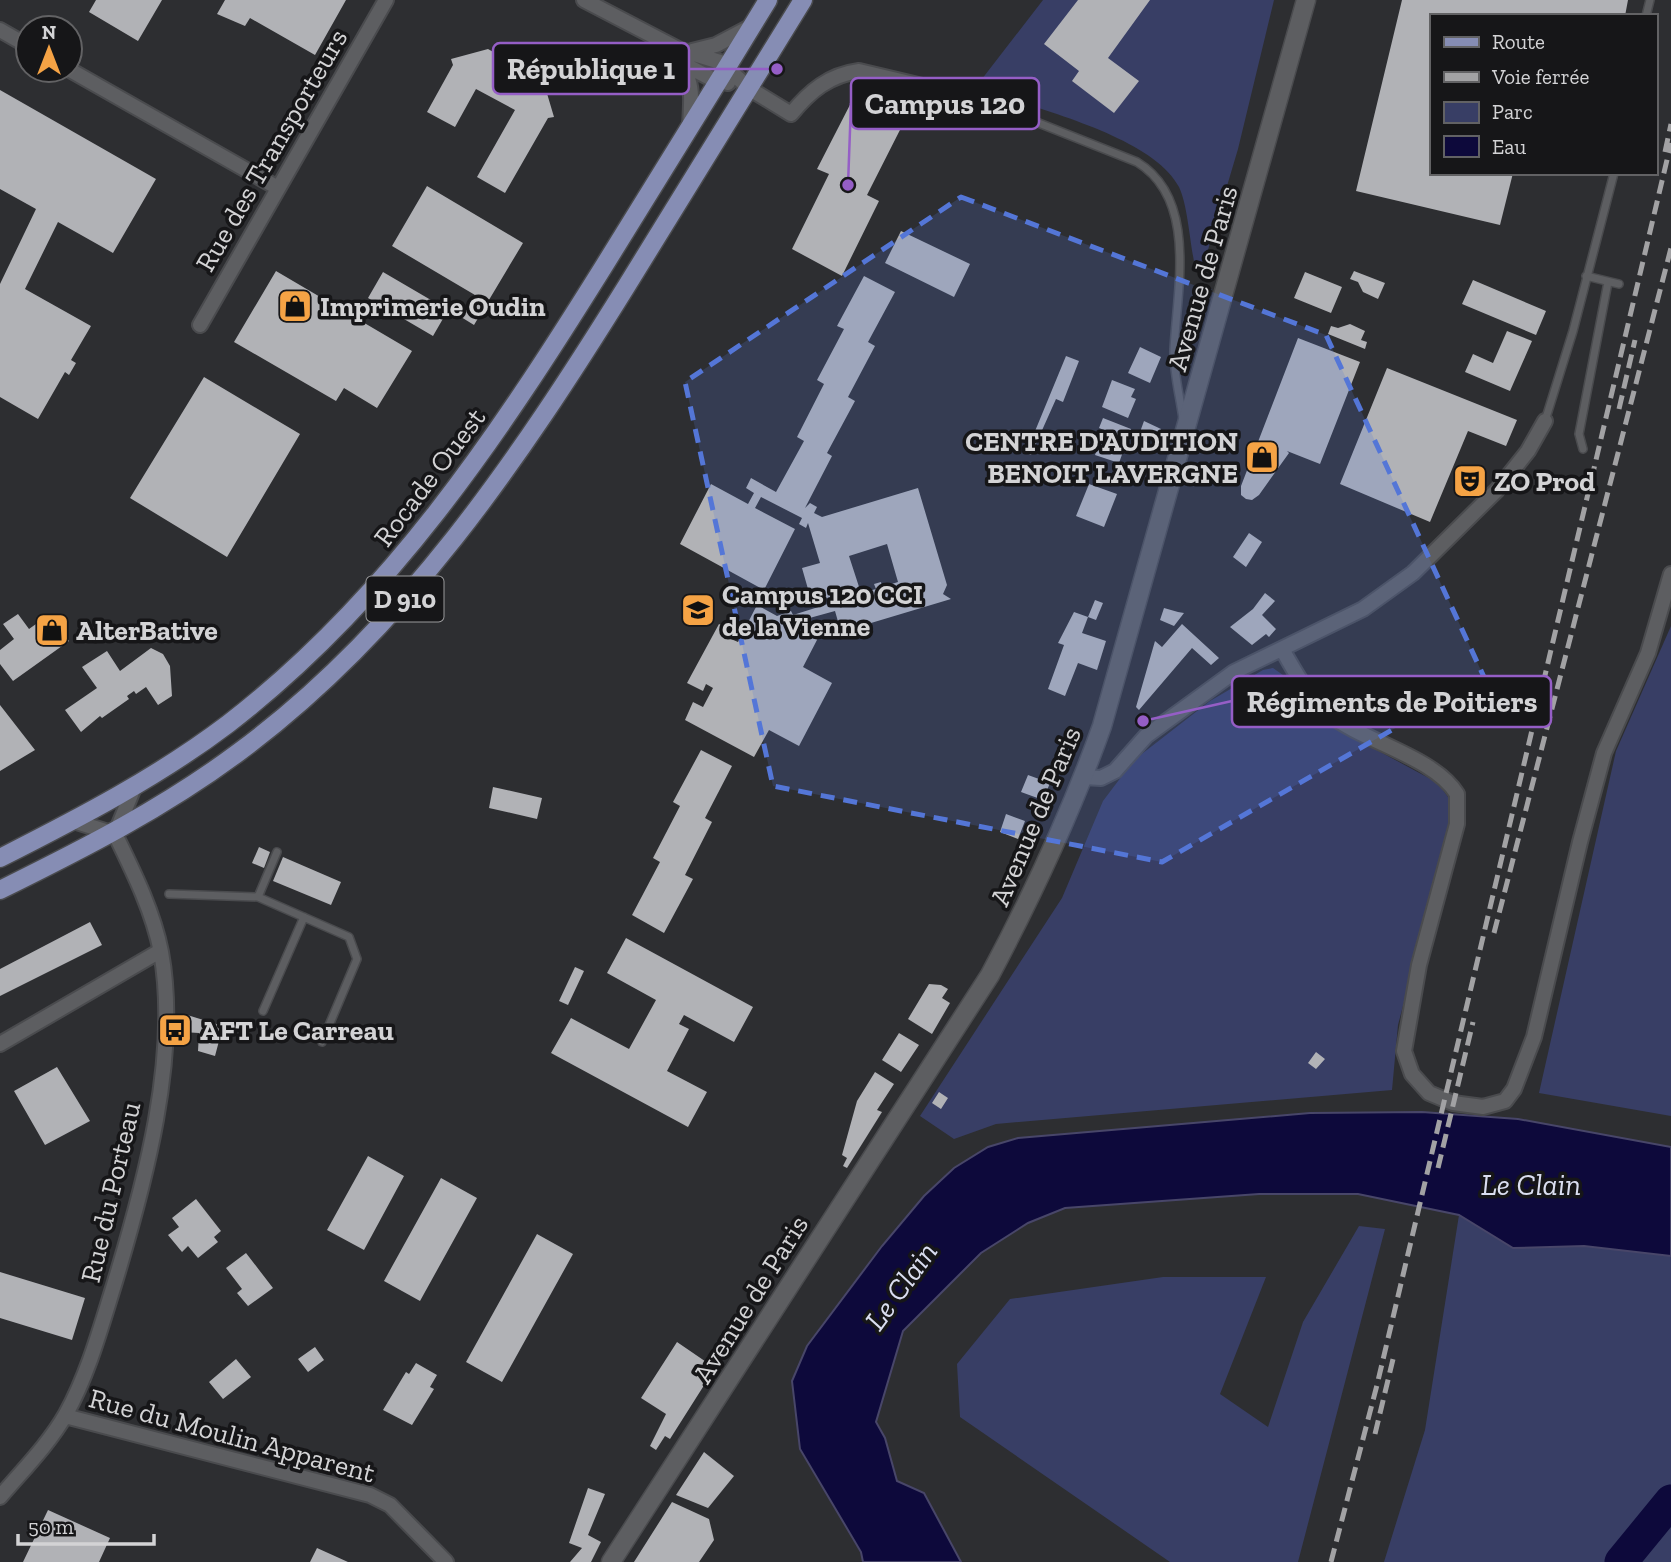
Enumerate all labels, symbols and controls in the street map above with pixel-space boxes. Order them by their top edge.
north arrow [14,14,84,84]
legend [1430,14,1657,175]
text: N [42,21,56,44]
street label: Rue des Transporteurs [189,23,354,277]
text: Route [1492,29,1545,54]
callout: République 1 [493,43,689,94]
text: République 1 [507,51,675,87]
text: Voie ferrée [1491,64,1589,89]
callout: Campus 120 [851,78,1039,129]
text: Campus 120 [865,86,1025,122]
text: Parc [1492,99,1533,124]
text: Eau [1492,134,1526,159]
street label: Avenue de Paris [1160,182,1245,375]
shop icon: Imprimerie Oudin [276,287,314,325]
place label: Imprimerie Oudin [320,290,546,323]
street label: Rocade Ouest [367,401,492,553]
place label: CENTRE D'AUDITION BENOIT LAVERGNE [965,425,1238,490]
shop icon: CENTRE D'AUDITION BENOIT LAVERGNE [1243,438,1281,476]
theatre icon: ZO Prod [1451,462,1489,500]
place label: ZO Prod [1494,465,1595,498]
road number: D 910 [366,576,444,622]
place label: Campus 120 CCI de la Vienne [722,578,923,643]
school or university icon: Campus 120 CCI de la Vienne [679,591,717,629]
shop icon: AlterBative [33,611,71,649]
place label: AlterBative [76,614,218,647]
callout: Régiments de Poitiers [1232,676,1551,727]
text: Régiments de Poitiers [1247,684,1538,720]
street label: Avenue de Paris [983,722,1088,911]
bus stop icon: AFT Le Carreau [156,1011,194,1049]
place label: AFT Le Carreau [200,1014,394,1047]
street label: Rue du Porteau [74,1098,147,1286]
water label: Le Clain [1481,1167,1581,1203]
street label: Avenue de Paris [686,1209,815,1389]
water label: Le Clain [857,1235,945,1337]
street label: Rue du Moulin Apparent [85,1381,379,1490]
scale bar [18,1502,154,1546]
text: 50 m [28,1514,74,1539]

